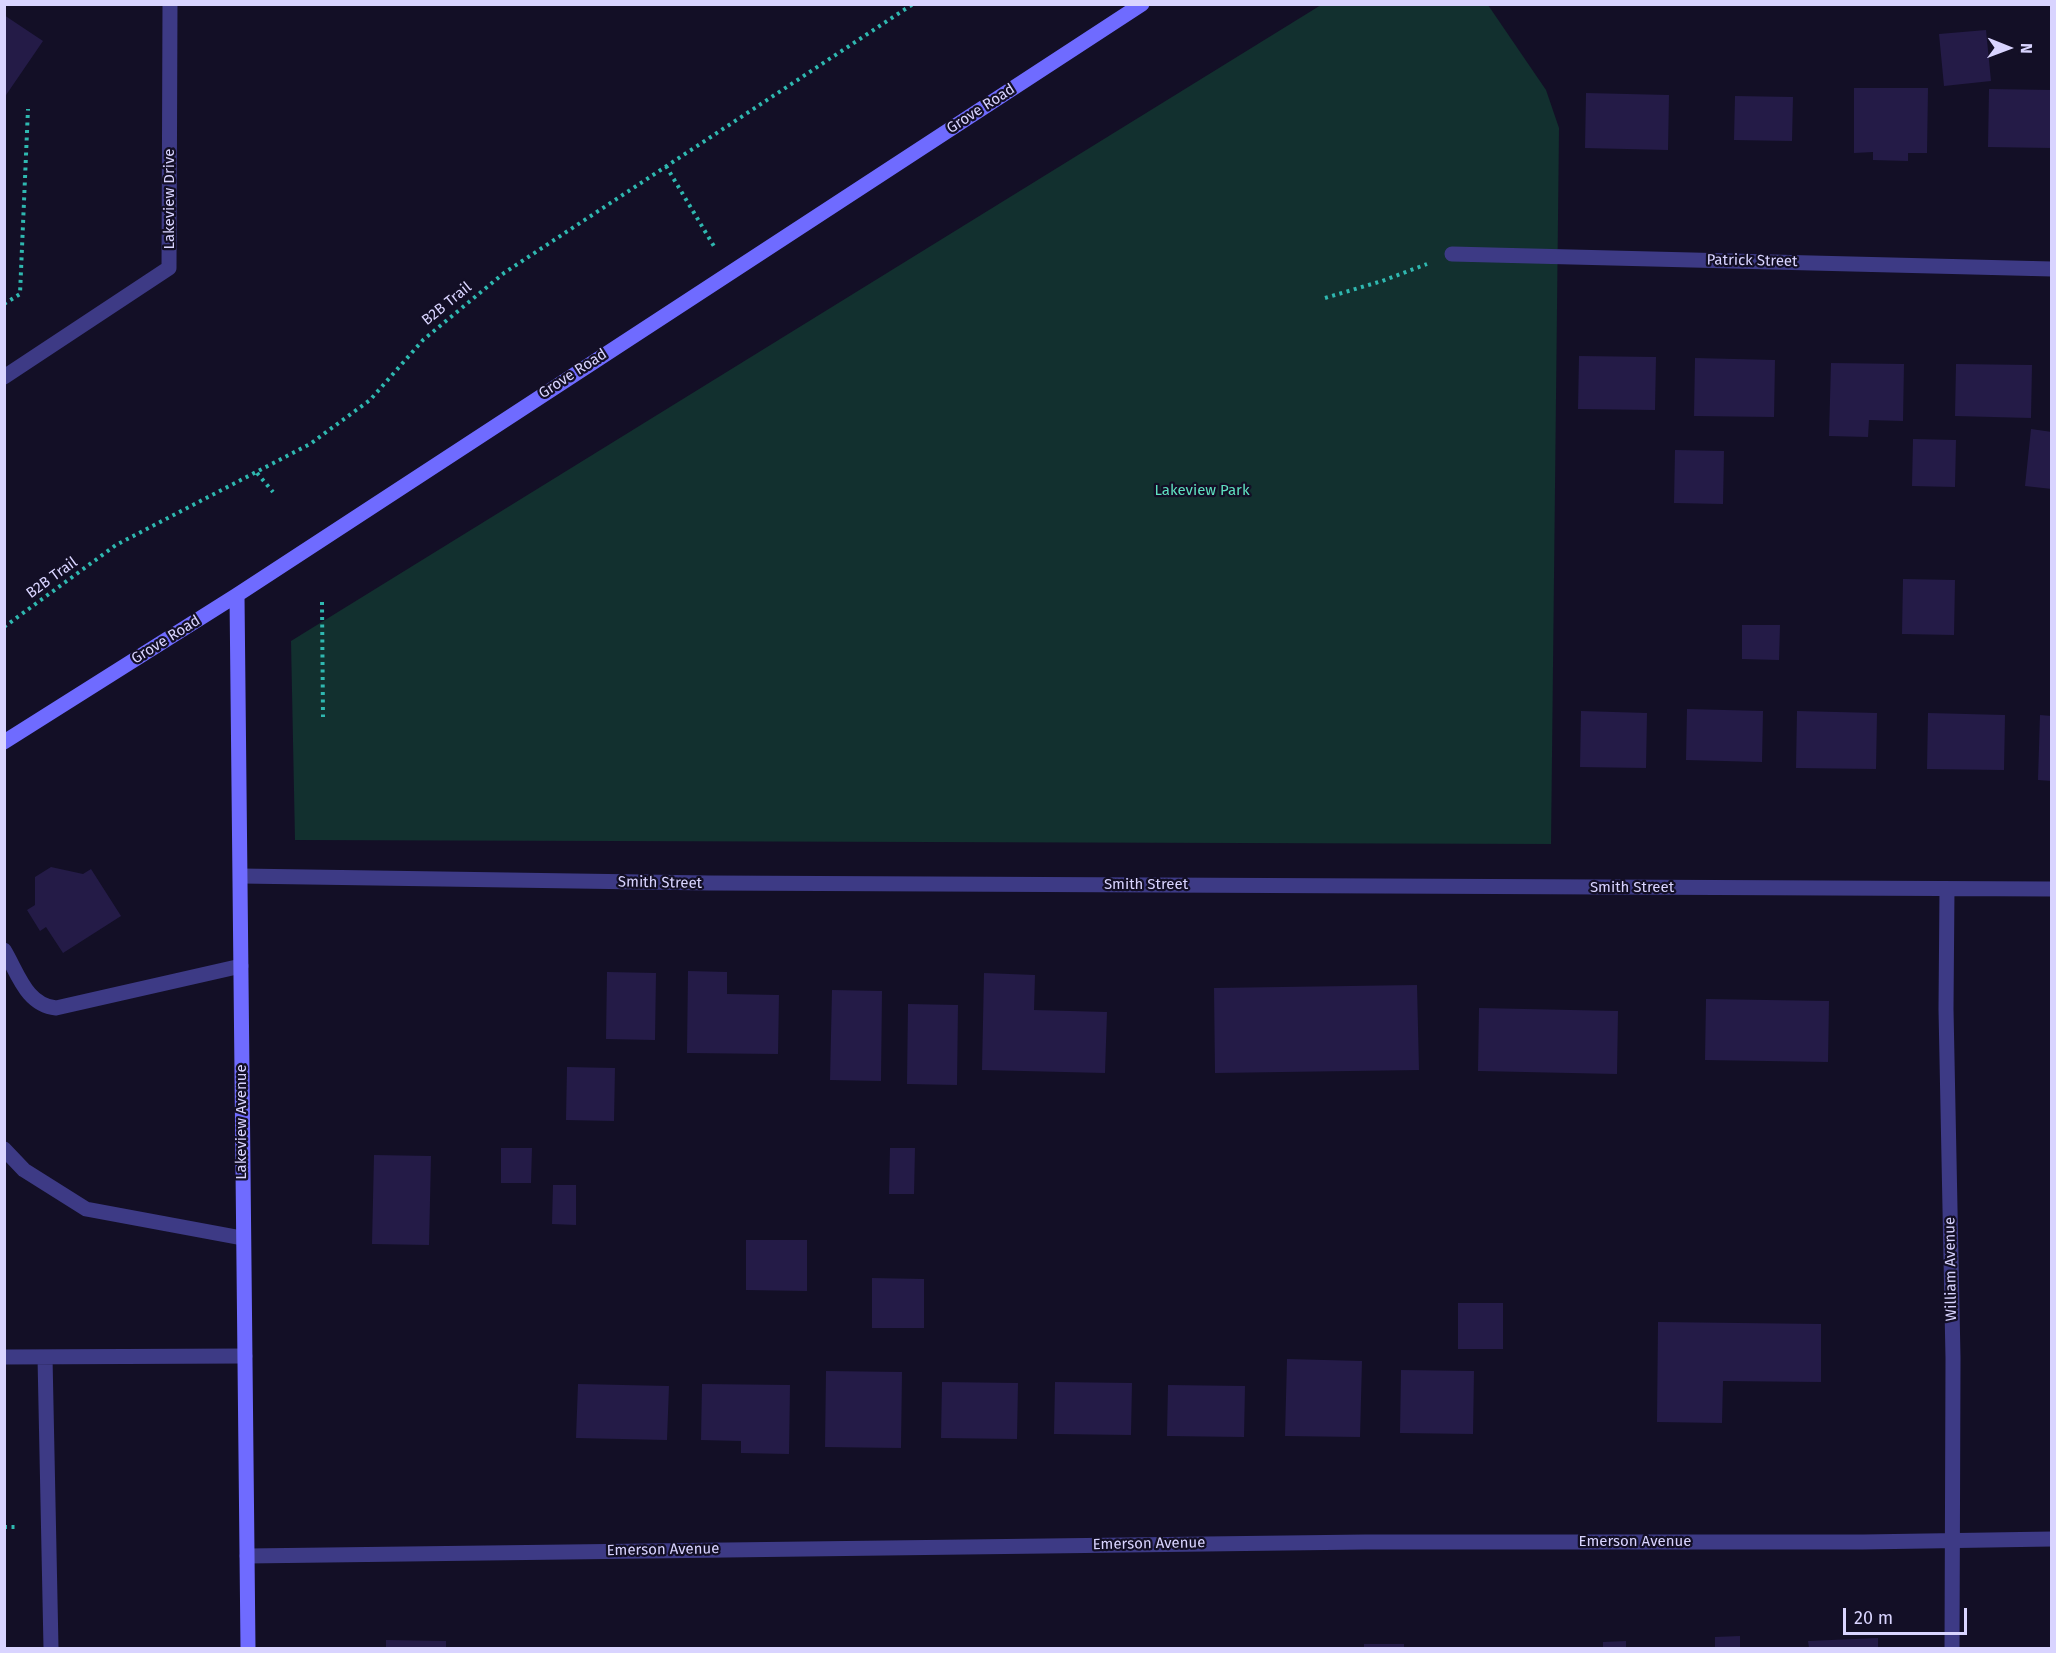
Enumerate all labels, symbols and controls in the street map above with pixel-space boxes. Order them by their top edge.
north arrow [1978,18,2038,78]
text: N [2017,43,2036,54]
street label: Grove Road [944,80,1018,138]
street label: Lakeview Drive [161,149,179,249]
street label: Patrick Street [1706,251,1798,271]
street label: B2B Trail [418,279,476,329]
street label: Grove Road [536,345,610,403]
park label: Lakeview Park [1154,482,1250,500]
street label: B2B Trail [23,553,81,603]
street label: Grove Road [128,612,204,668]
street label: Smith Street [618,873,702,893]
street label: Smith Street [1104,876,1188,894]
street label: Smith Street [1590,879,1674,897]
street label: Lakeview Avenue [233,1064,251,1180]
street label: William Avenue [1941,1217,1961,1321]
street label: Emerson Avenue [1579,1533,1691,1551]
street label: Emerson Avenue [1092,1534,1206,1554]
street label: Emerson Avenue [606,1540,720,1560]
scale bar [1846,1596,1970,1634]
text: 20 m [1854,1607,1893,1629]

